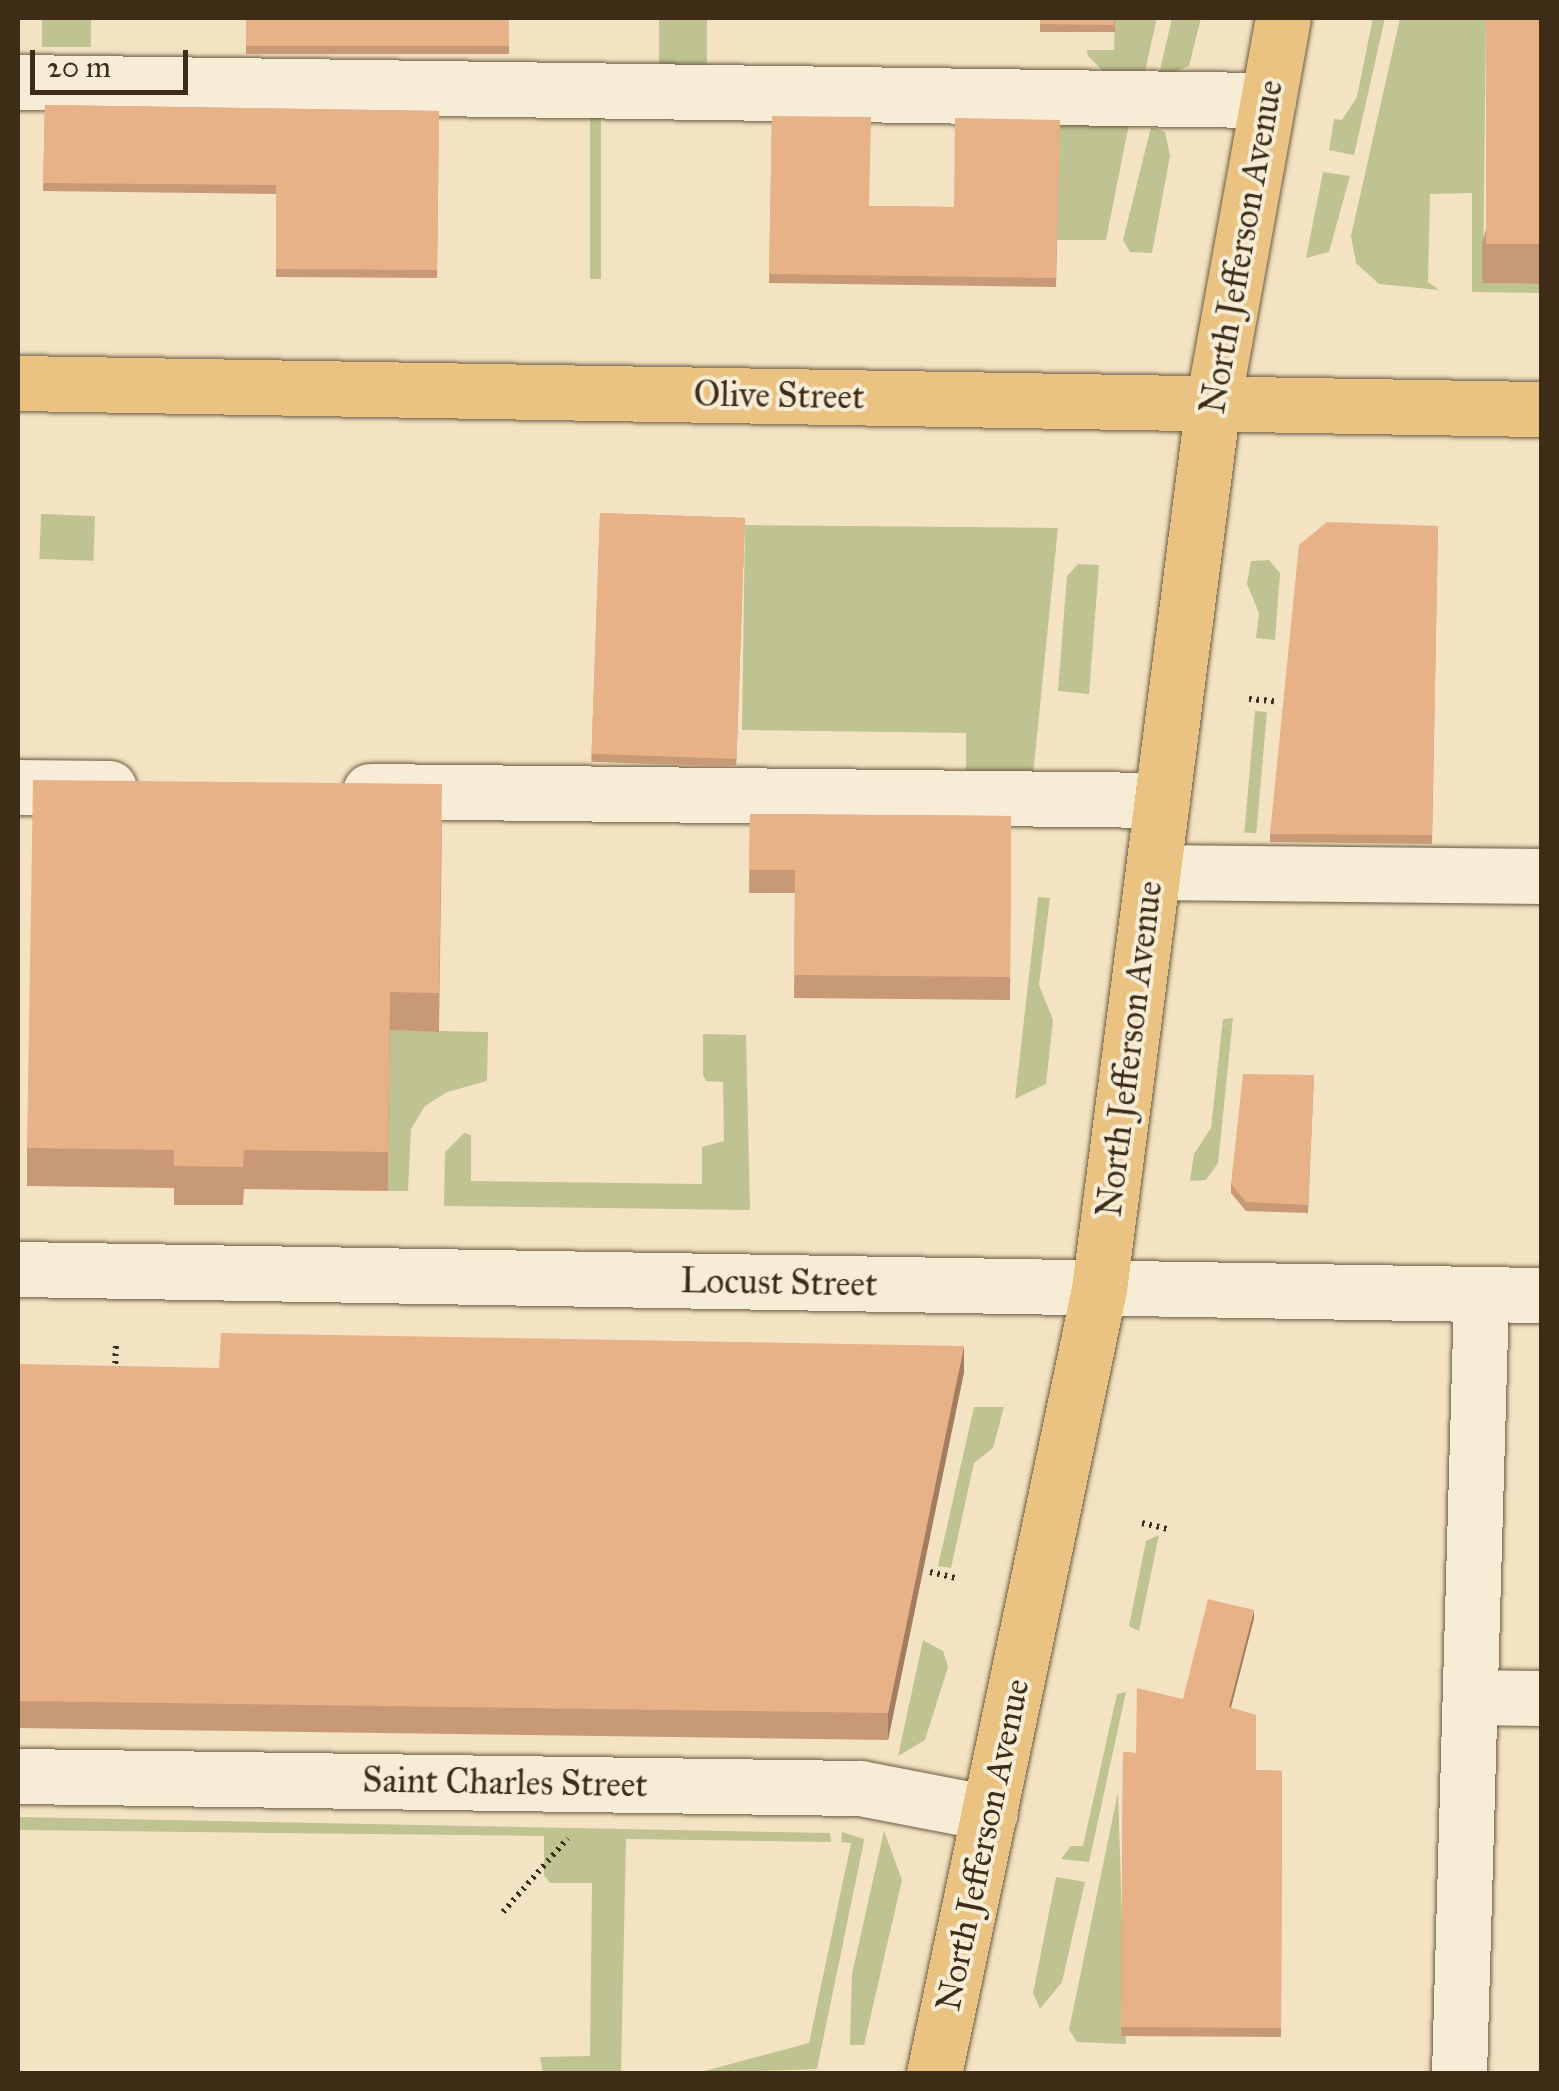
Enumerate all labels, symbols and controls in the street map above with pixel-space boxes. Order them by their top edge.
scale bar [35,30,192,92]
text: 20 m [47,49,111,85]
street label: North Jefferson Avenue [1192,77,1292,417]
street label: Olive Street [693,374,865,418]
street label: North Jefferson Avenue [1089,879,1171,1219]
street label: Locust Street [680,1260,878,1306]
street label: North Jefferson Avenue [927,1675,1039,2015]
street label: Saint Charles Street [362,1760,648,1806]

